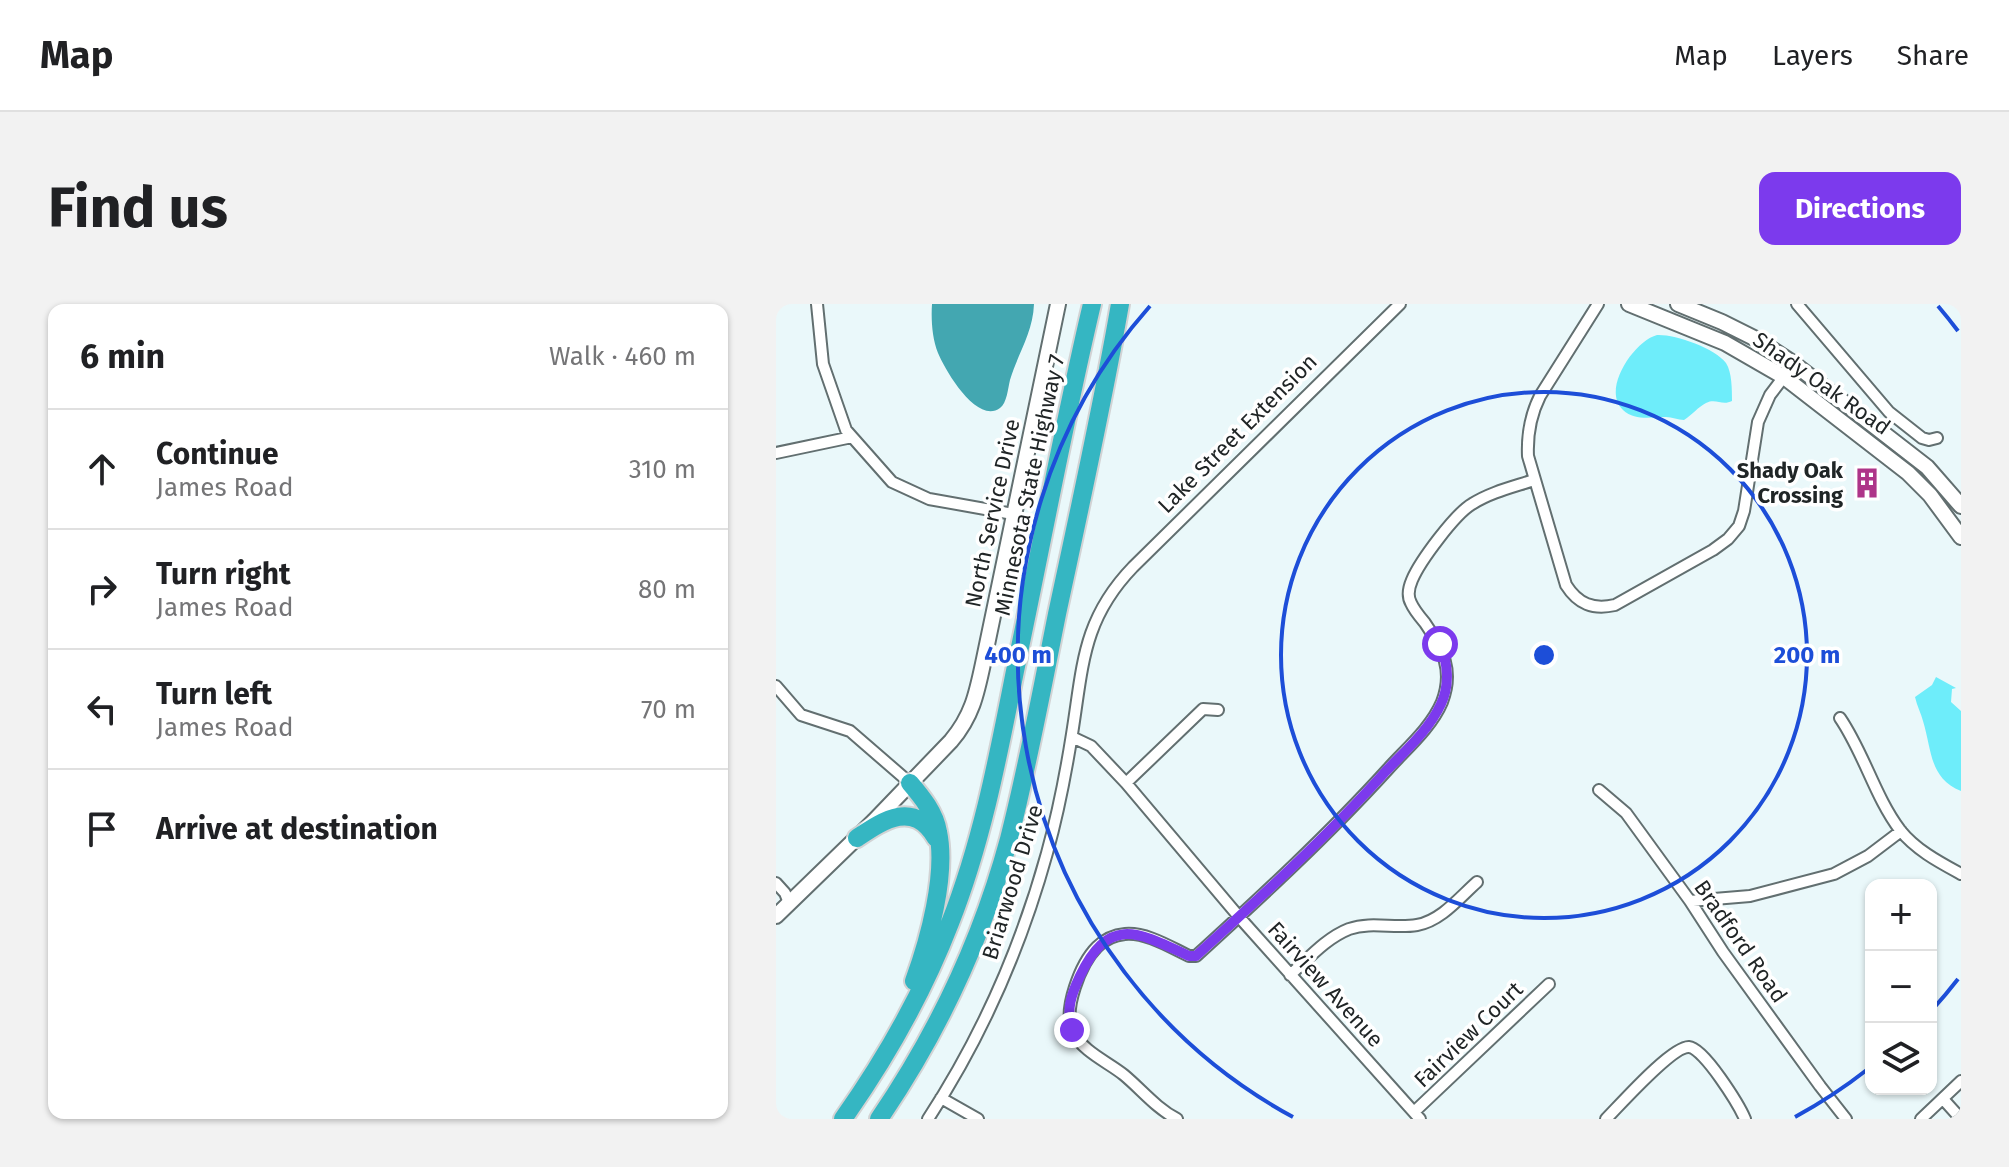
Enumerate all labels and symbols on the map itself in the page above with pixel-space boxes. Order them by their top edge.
street label: Shady Oak Road [1748,326,1896,441]
street label: Lake Street Extension [1152,348,1323,519]
street label: Minnesota State Highway 7 [989,352,1070,618]
street label: North Service Drive [959,416,1026,610]
place label: Shady Oak Crossing [1737,457,1844,509]
building icon: Shady Oak Crossing [1850,466,1884,500]
route start [1422,626,1458,662]
text: 400 m [984,641,1052,669]
centre of rings [1530,641,1558,669]
text: 200 m [1774,641,1840,669]
street label: Briarwood Drive [976,801,1049,963]
street label: Bradford Road [1688,875,1793,1008]
street label: Fairview Avenue [1262,916,1389,1053]
street label: Fairview Court [1408,976,1528,1093]
route end [1054,1012,1090,1048]

